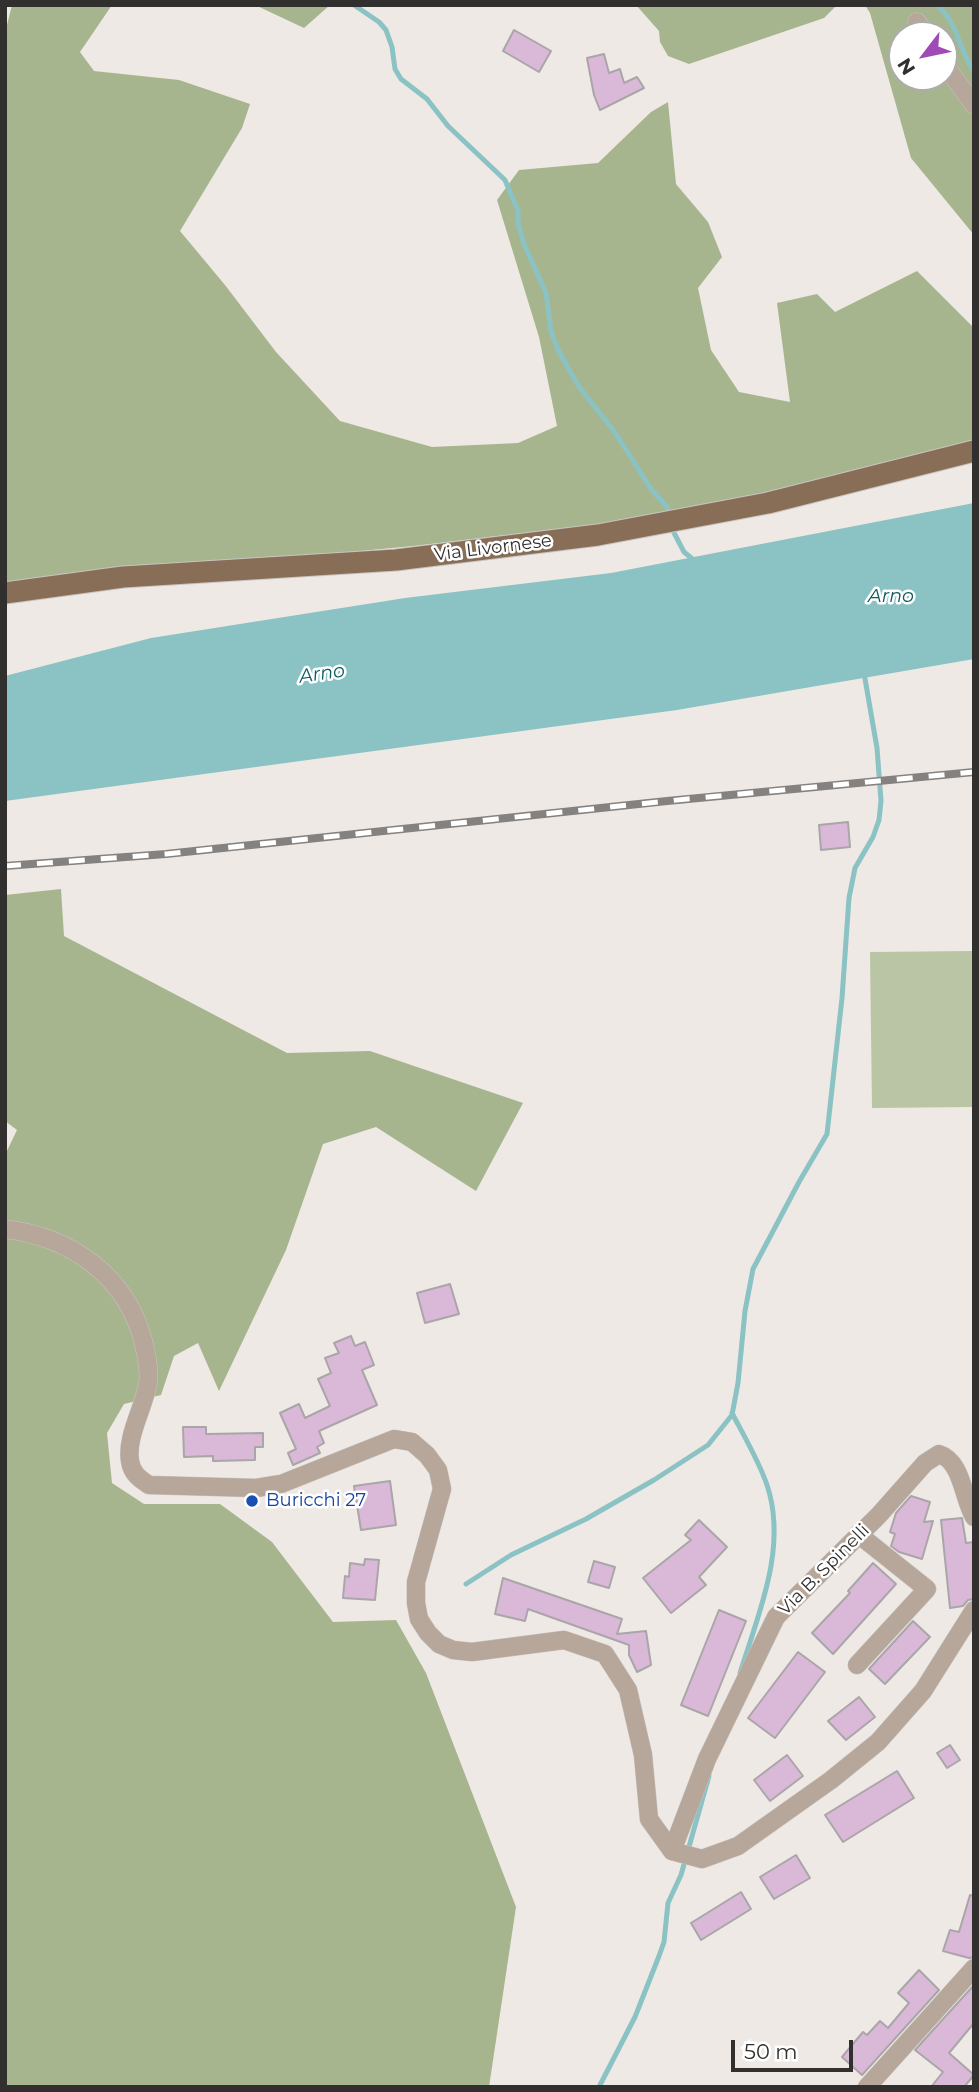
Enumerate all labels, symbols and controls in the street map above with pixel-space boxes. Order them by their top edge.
north arrow [888,21,958,91]
text: N [893,54,920,79]
street label: Via Livornese [433,530,553,566]
water label: Arno [868,585,914,607]
water label: Arno [298,660,346,688]
place label: Buricchi 27 [266,1490,366,1512]
marker: Buricchi 27 [244,1493,260,1509]
street label: Via B. Spinelli [774,1520,874,1620]
scale bar [734,2025,856,2070]
text: 50 m [744,2039,798,2064]

